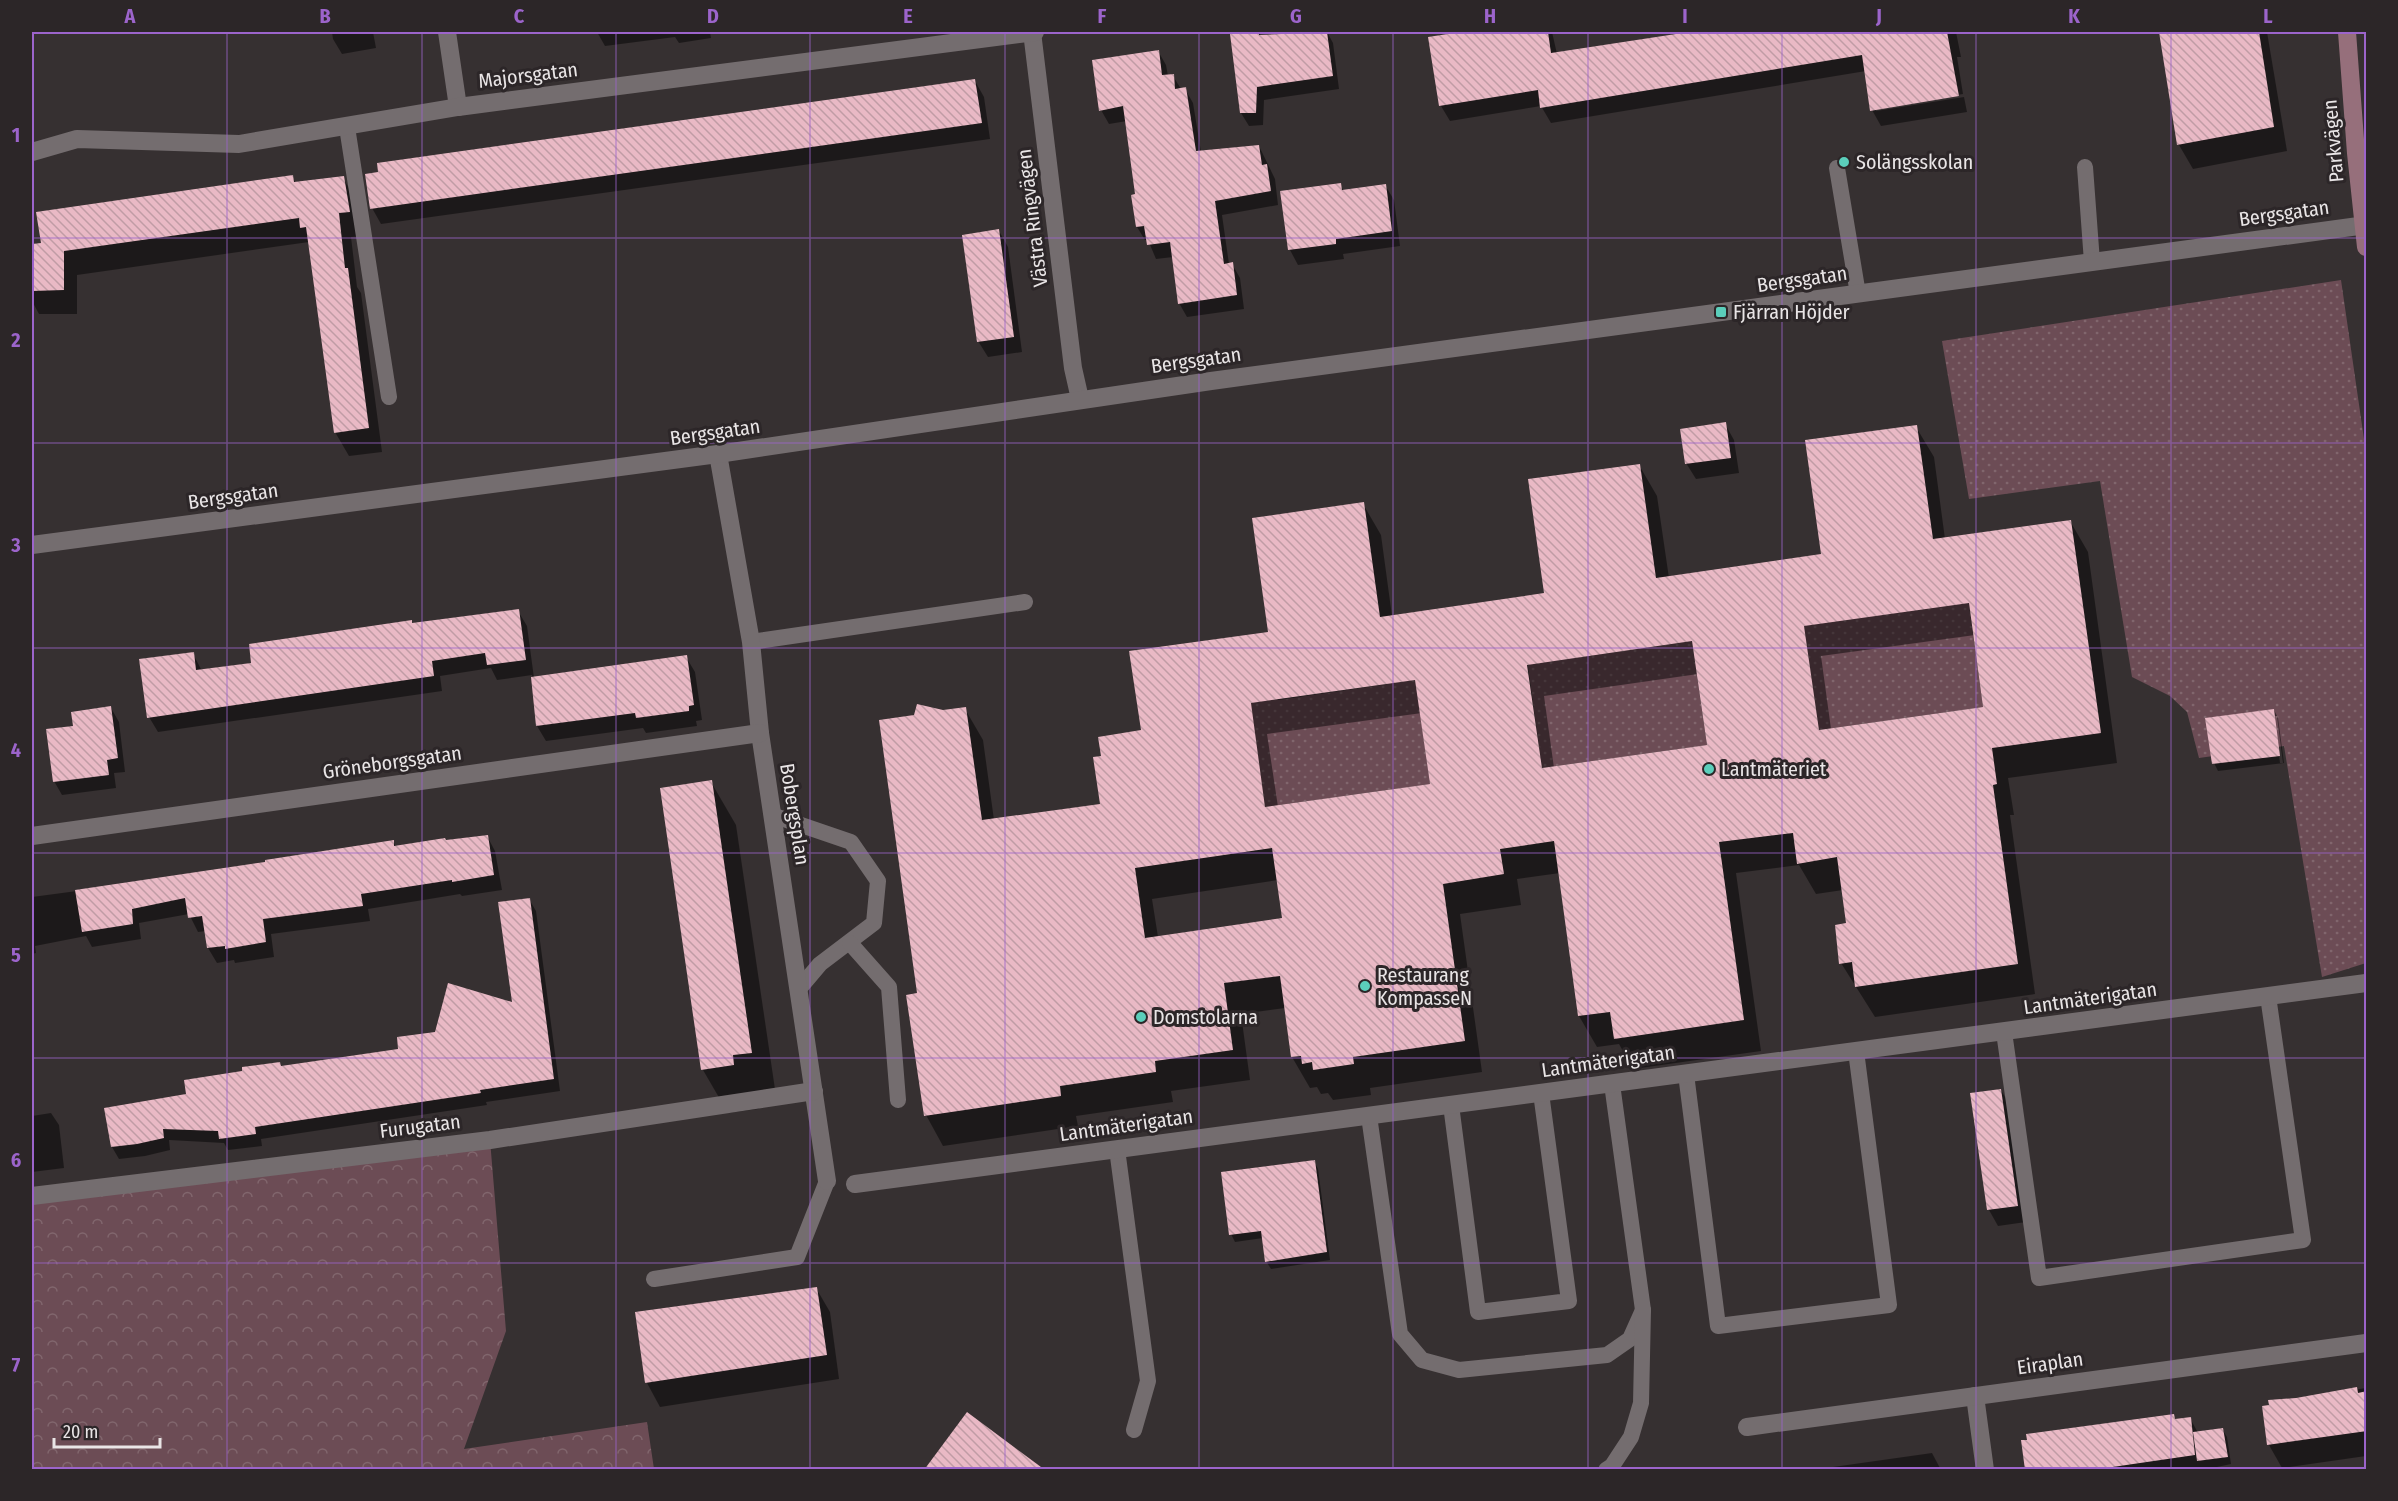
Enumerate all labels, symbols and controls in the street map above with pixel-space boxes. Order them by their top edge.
text: A [124,4,137,28]
text: B [319,4,331,28]
text: C [514,4,525,28]
text: D [707,4,719,28]
text: E [903,4,913,28]
text: F [1098,4,1107,28]
text: G [1290,4,1302,28]
text: H [1484,4,1496,28]
text: I [1682,4,1688,28]
text: J [1875,4,1882,28]
text: K [2068,4,2080,28]
text: L [2263,4,2273,28]
street label: Majorsgatan [477,57,579,93]
street label: Parkvägen [2317,98,2349,184]
text: 1 [12,123,20,147]
street label: Västra Ringvägen [1012,148,1052,288]
place label: Solängsskolan [1856,150,1973,174]
marker: Solängsskolan [1837,155,1851,169]
street label: Bergsgatan [2237,195,2331,231]
street label: Bergsgatan [1755,261,1849,297]
place label: Fjärran Höjder [1733,300,1850,324]
marker: Fjärran Höjder [1714,305,1728,319]
text: 2 [10,328,21,352]
street label: Bergsgatan [1149,342,1243,378]
street label: Bergsgatan [668,414,762,450]
street label: Bergsgatan [186,478,280,514]
text: 3 [10,533,21,557]
text: 4 [11,738,21,762]
street label: Gröneborgsgatan [321,740,463,784]
place label: Lantmäteriet [1721,757,1827,781]
street label: Bobergsplan [775,761,815,867]
marker: Lantmäteriet [1702,762,1716,776]
text: 5 [11,943,21,967]
place label: Restaurang KompasseN [1377,963,1472,1010]
street label: Lantmäterigatan [2022,977,2158,1019]
marker: Restaurang KompasseN [1358,979,1372,993]
place label: Domstolarna [1153,1005,1258,1029]
marker: Domstolarna [1134,1010,1148,1024]
street label: Lantmäterigatan [1540,1040,1676,1082]
street label: Lantmäterigatan [1058,1104,1194,1146]
street label: Furugatan [378,1109,462,1143]
text: 6 [11,1148,21,1172]
street label: Eiraplan [2015,1346,2085,1380]
text: 7 [12,1353,21,1377]
scale bar [54,1411,160,1449]
text: 20 m [63,1421,98,1443]

